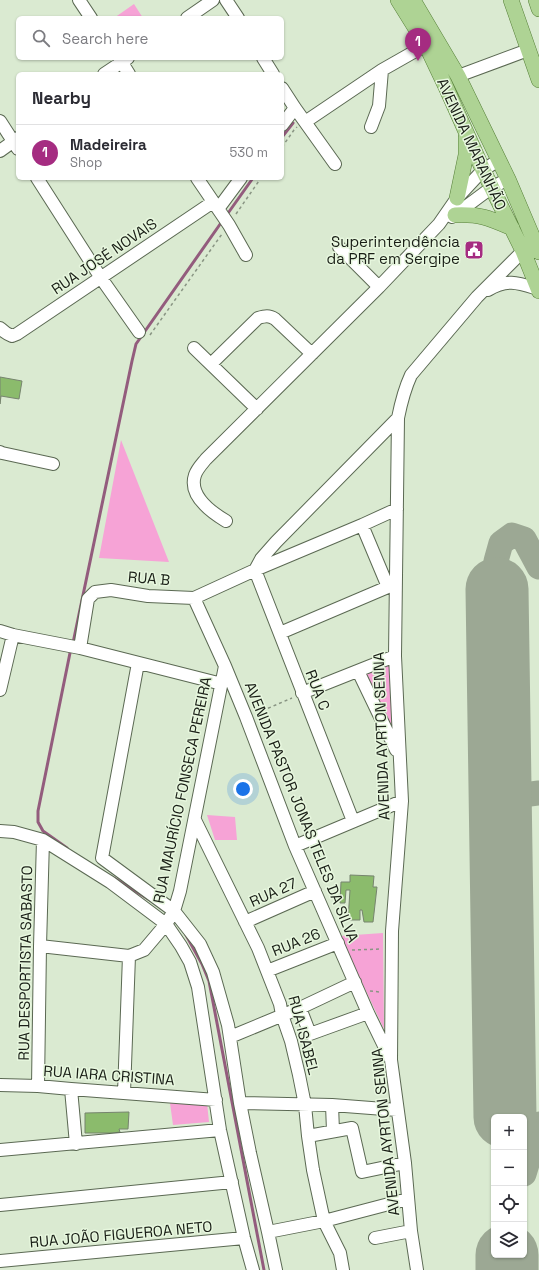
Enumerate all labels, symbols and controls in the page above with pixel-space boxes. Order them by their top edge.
search box [16,16,284,60]
icon: search [30,27,52,49]
pin: 1 [405,28,431,61]
text: Search here [62,29,148,48]
street label: AVENIDA MARANHÃO [433,75,511,213]
text: Nearby [32,87,91,109]
text: Madeireira [70,135,147,154]
text: 1 [42,144,48,161]
text: 530 m [230,144,268,161]
text: Shop [70,154,102,171]
street label: RUA JOSÉ NOVAIS [48,214,160,298]
place label: Superintendência da PRF em Sergipe [326,232,460,268]
public building icon: Superintendência da PRF em Sergipe [463,239,485,261]
street label: RUA B [127,567,171,589]
street label: AVENIDA AYRTON SENNA [369,651,393,821]
street label: RUA C [302,667,334,713]
street label: RUA MAURÍCIO FONSECA PEREIRA [149,674,215,905]
street label: AVENIDA PASTOR JONAS TELES DA SILVA [241,679,363,946]
your location [233,779,253,799]
street label: RUA DESPORTISTA SABASTO [14,865,36,1061]
street label: RUA 27 [246,873,300,911]
street label: RUA 26 [269,924,323,960]
street label: RUA ISABEL [284,993,324,1077]
street label: AVENIDA AYRTON SENNA [367,1047,403,1217]
street label: RUA IARA CRISTINA [43,1061,176,1089]
map controls [491,1114,527,1258]
button: + [491,1114,527,1150]
button: − [491,1150,527,1186]
button: locate [491,1186,527,1222]
street label: RUA JOÃO FIGUEROA NETO [29,1217,213,1251]
button: layers [491,1222,527,1258]

